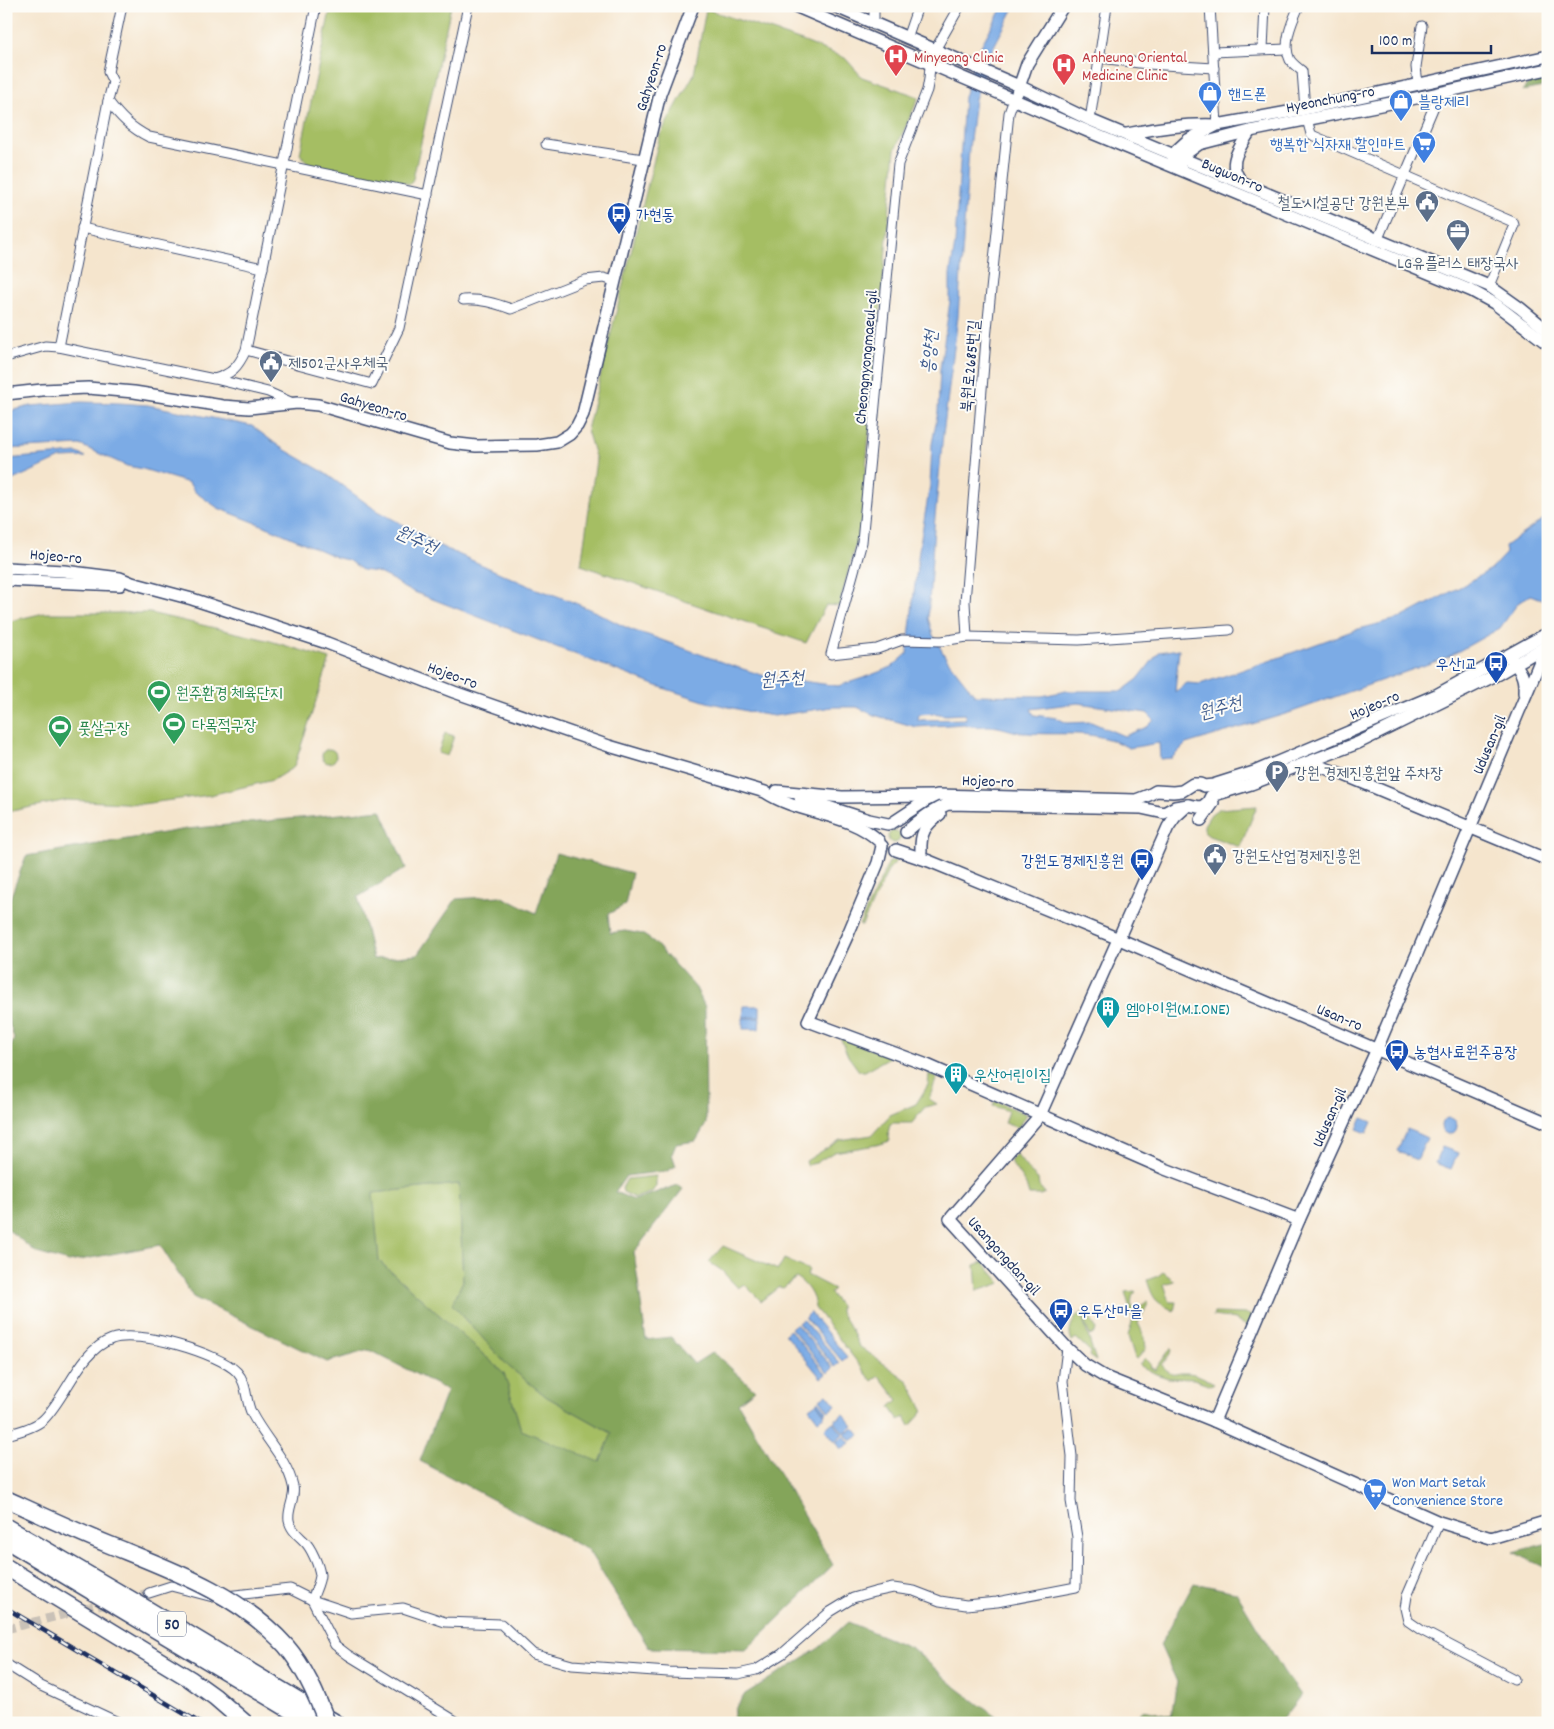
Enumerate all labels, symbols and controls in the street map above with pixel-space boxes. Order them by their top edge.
scale bar [1372,22,1490,54]
text: 100 m [1379,31,1412,53]
street label: Gahyeon-ro [631,41,674,114]
hospital icon: Minyeong Clinic [883,43,909,77]
place label: Minyeong Clinic [914,47,1004,70]
place label: Anheung Oriental Medicine Clinic [1082,47,1187,88]
hospital icon: Anheung Oriental Medicine Clinic [1051,52,1077,86]
shop icon: 핸드폰 [1197,80,1223,114]
street label: Hyeonchung-ro [1284,81,1377,120]
place label: 핸드폰 [1228,84,1267,107]
shop icon: 블랑제리 [1388,88,1414,122]
place label: 블랑제리 [1418,92,1470,115]
supermarket icon: 행복한 식자재 할인마트 [1411,130,1437,164]
place label: 행복한 식자재 할인마트 [1270,134,1406,157]
street label: Bugwon-ro [1198,153,1266,200]
public building icon: 철도시설공단 강원본부 [1414,189,1440,223]
place label: 철도시설공단 강원본부 [1278,193,1410,216]
bus stop icon: 가현동 [606,201,632,235]
place label: 가현동 [636,205,675,228]
office icon: LG유플러스 태장국사 [1445,218,1471,252]
place label: LG유플러스 태장국사 [1397,253,1519,276]
street label: Cheongnyongmaeul-gil [850,289,885,425]
street label: 북원로2685번길 [956,319,987,414]
water label: 흥양천 [917,328,946,375]
public building icon: 제502군사우체국 [258,349,284,383]
place label: 제502군사우체국 [288,353,388,376]
street label: Gahyeon-ro [337,386,410,429]
water label: 원주천 [391,521,442,562]
street label: Hojeo-ro [29,544,83,571]
bus stop icon: 우산1교 [1483,650,1509,684]
place label: 우산1교 [1436,654,1478,677]
street label: Hojeo-ro [424,657,481,696]
water label: 원주천 [760,666,806,694]
sports icon: 원주환경 체육단지 [146,679,172,713]
place label: 원주환경 체육단지 [176,683,283,706]
street label: Hojeo-ro [1346,686,1403,727]
water label: 원주천 [1196,691,1246,727]
sports icon: 다목적구장 [161,711,187,745]
street label: Udusan-gil [1467,711,1513,778]
sports icon: 풋살구장 [47,714,73,748]
place label: 다목적구장 [192,715,257,738]
place label: 풋살구장 [78,718,130,741]
parking icon: 강원 경제진흥원앞 주차장 [1264,759,1290,793]
place label: 강원 경제진흥원앞 주차장 [1294,763,1443,786]
street label: Hojeo-ro [961,770,1014,795]
public building icon: 강원도산업경제진흥원 [1202,842,1228,876]
place label: 강원도산업경제진흥원 [1232,846,1361,869]
bus stop icon: 강원도경제진흥원 [1129,847,1155,881]
place label: 강원도경제진흥원 [1021,851,1124,874]
building icon: 엠아이원(M.I.ONE) [1095,995,1121,1029]
street label: Usan-ro [1312,998,1366,1038]
place label: 엠아이원(M.I.ONE) [1126,999,1230,1022]
bus stop icon: 농협사료원주공장 [1384,1038,1410,1072]
place label: 농협사료원주공장 [1414,1042,1517,1065]
building icon: 우산어린이집 [943,1061,969,1095]
place label: 우산어린이집 [974,1065,1051,1088]
street label: Udusan-gil [1307,1084,1354,1151]
street label: Usangongdan-gil [961,1212,1045,1301]
bus stop icon: 우두산마을 [1048,1297,1074,1331]
place label: 우두산마을 [1078,1301,1143,1324]
place label: Won Mart Setak Convenience Store [1392,1472,1503,1513]
supermarket icon: Won Mart Setak Convenience Store [1362,1477,1388,1511]
road number: 50 [158,1612,186,1636]

